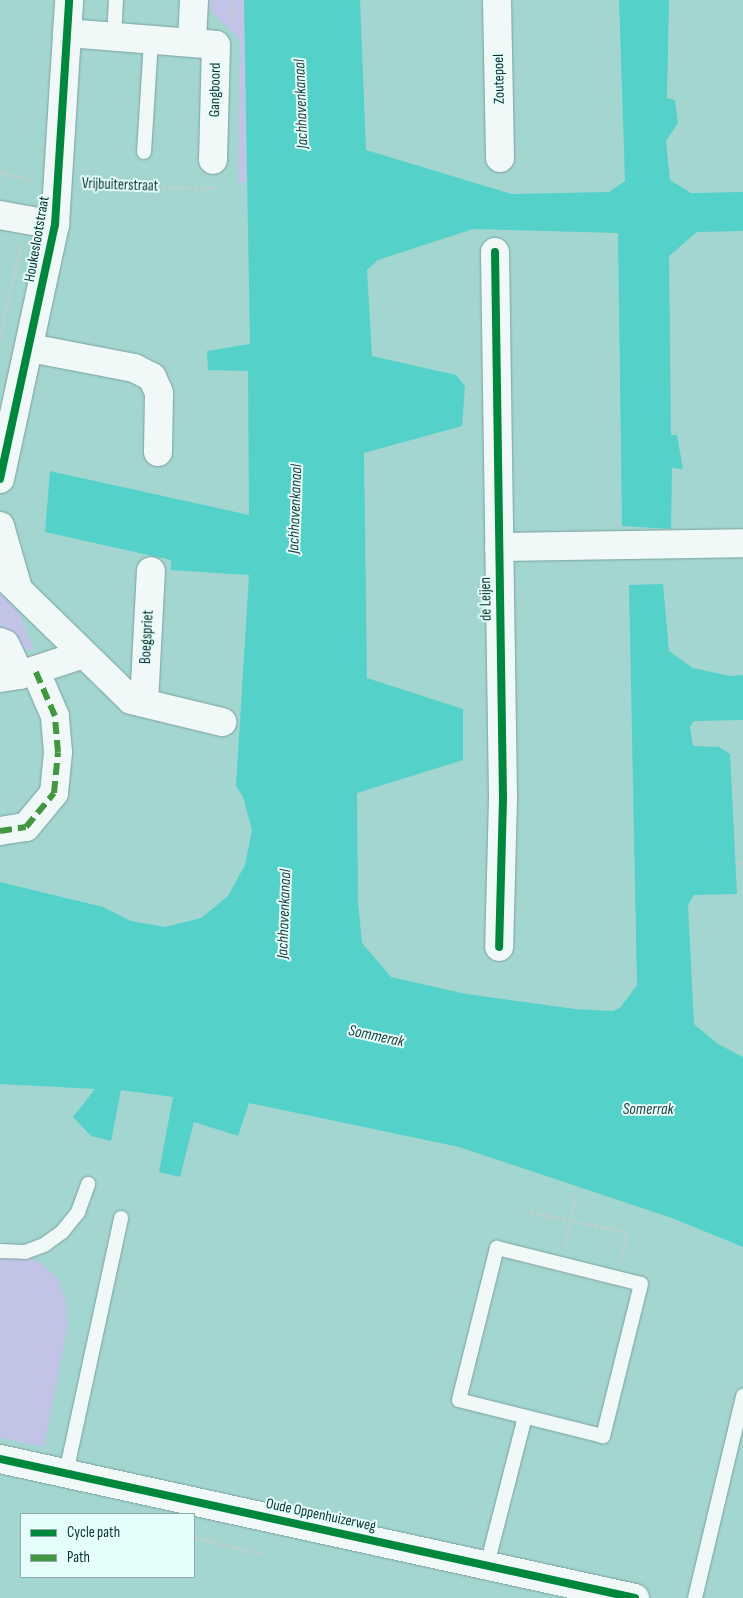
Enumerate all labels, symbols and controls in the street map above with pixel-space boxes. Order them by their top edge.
street label: Zoutepoel [490,54,508,104]
water label: Jachhavenkanaal [291,59,313,149]
street label: Gangboord [206,63,224,117]
street label: Vrijbuiterstraat [82,175,158,195]
street label: Houkeslootstraat [21,195,53,283]
water label: Jachhavenkanaal [285,464,307,554]
street label: de Leijen [477,577,495,621]
street label: Boegspriet [137,609,157,665]
water label: Jachhavenkanaal [274,869,296,959]
water label: Sommerak [346,1022,406,1052]
water label: Somerrak [623,1100,673,1120]
street label: Oude Oppenhuizerweg [264,1495,378,1535]
legend [20,1513,195,1578]
text: Cycle path [67,1523,120,1542]
text: Path [67,1548,90,1567]

